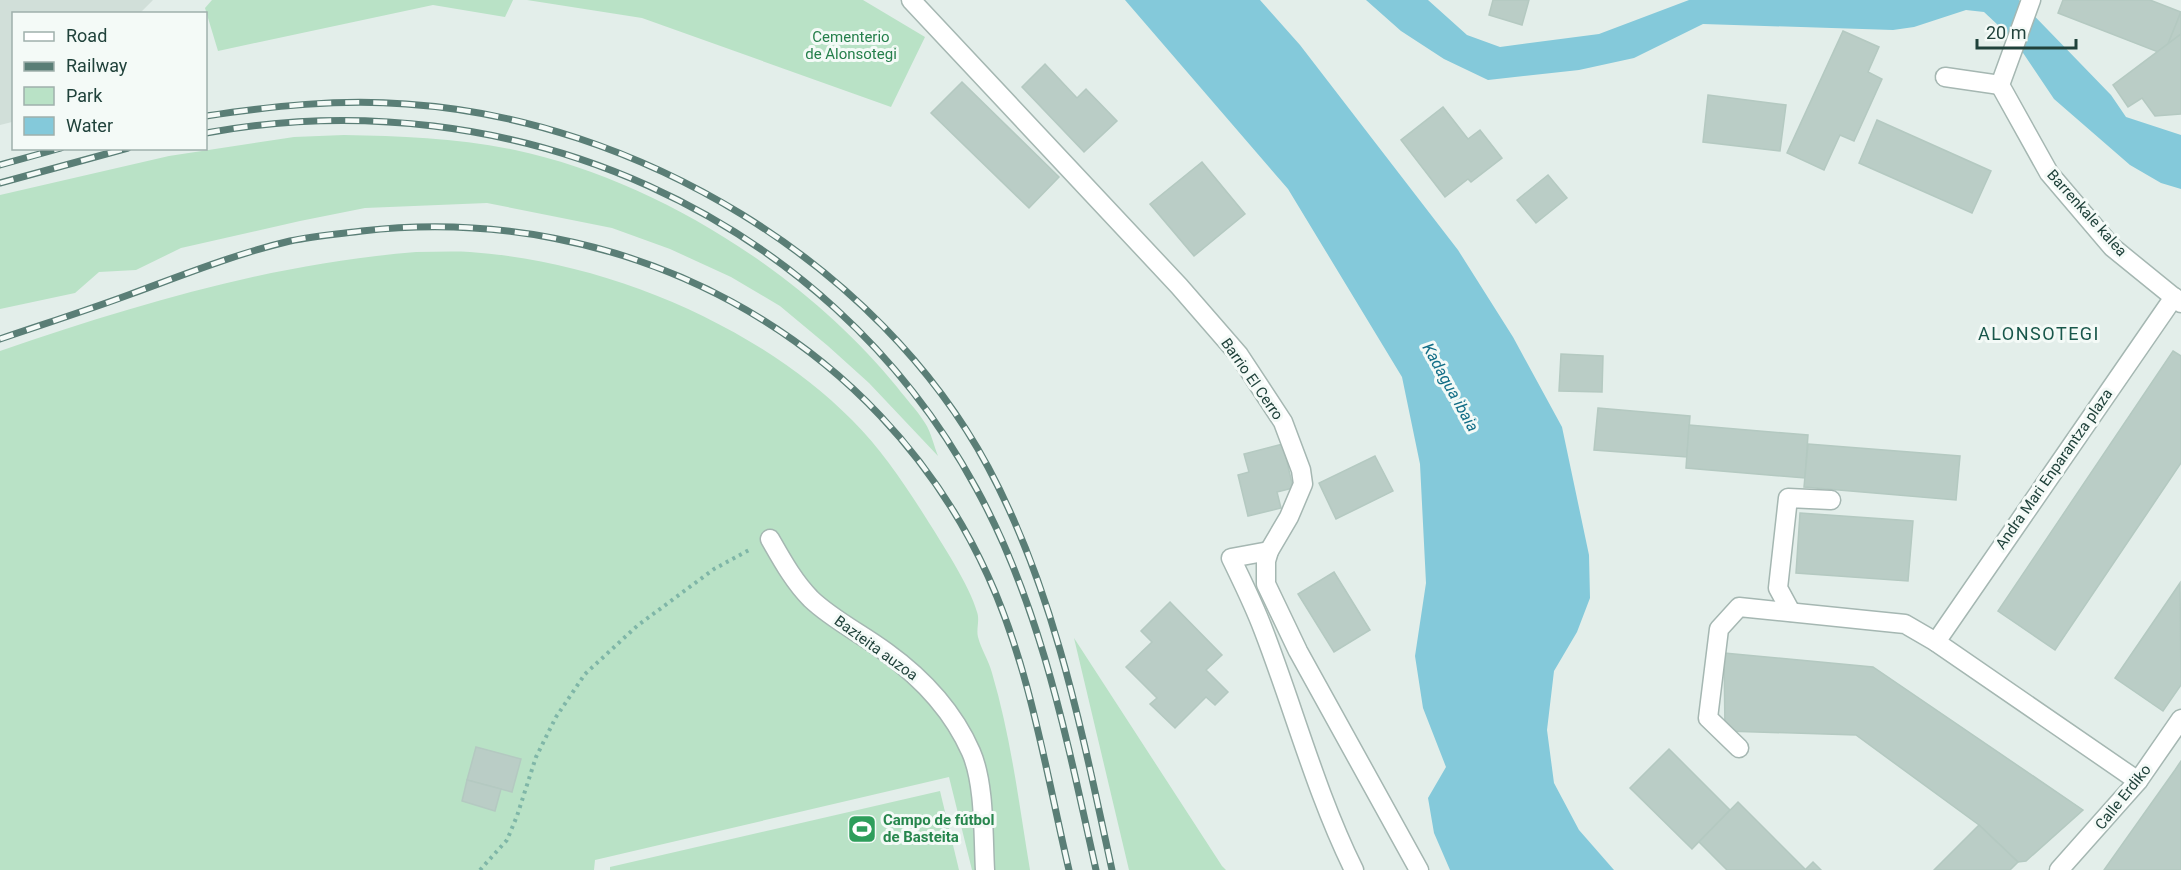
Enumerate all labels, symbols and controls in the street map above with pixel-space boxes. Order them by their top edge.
legend [12,12,207,150]
scale bar [1977,12,2076,50]
text: 20 m [1986,22,2026,43]
text: Road [66,25,107,46]
park label: Cementerio de Alonsotegi [805,28,897,63]
text: Railway [66,55,128,76]
text: Park [66,85,103,106]
text: Water [66,115,113,136]
street label: Barrenkale kalea [2043,166,2131,260]
district label: ALONSOTEGI [1978,323,2100,344]
street label: Barrio El Cerro [1217,335,1287,423]
water label: Kadagua ibaia [1418,340,1483,435]
street label: Andra Mari Enparantza plaza [1992,385,2116,553]
street label: Bazteita auzoa [831,612,921,684]
street label: Calle Erdiko [2091,761,2155,833]
place label: Campo de fútbol de Basteita [883,811,994,846]
sports icon: Campo de fútbol de Basteita [846,813,878,845]

